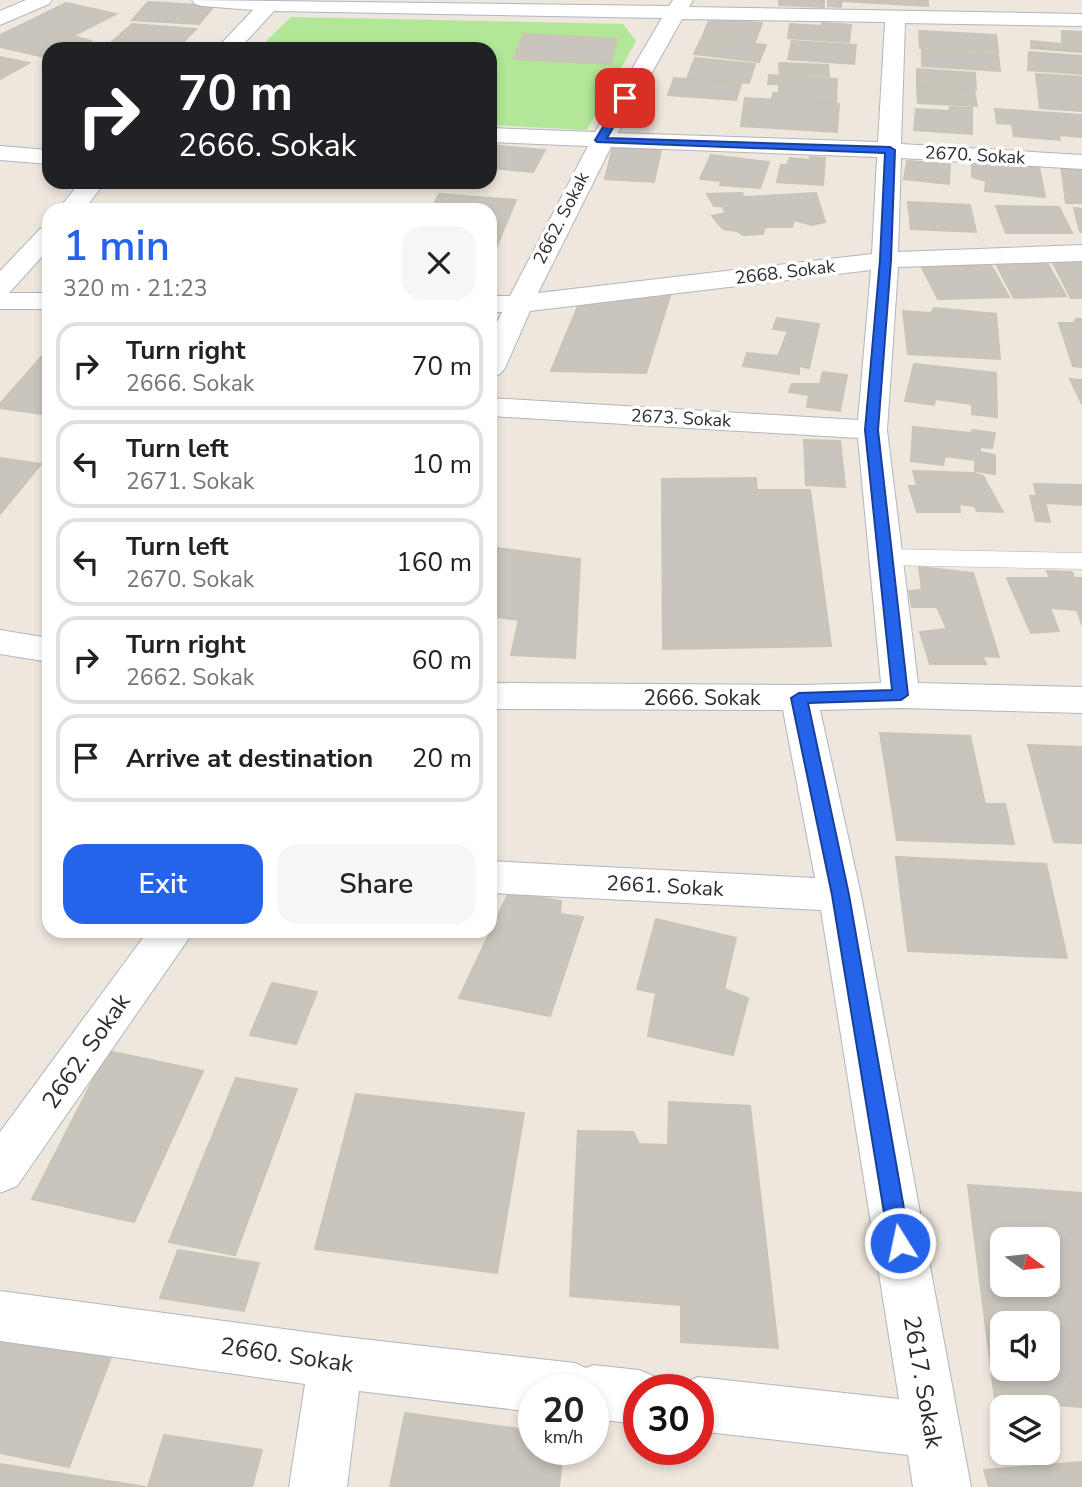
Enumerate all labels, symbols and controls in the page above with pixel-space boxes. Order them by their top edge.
text: 70 m [178,60,293,127]
pin [595,68,655,128]
icon: right [63,70,154,161]
icon: arrive [606,79,644,117]
text: 2666. Sokak [178,124,357,167]
street label: 2670. Sokak [924,140,1027,170]
street label: 2662. Sokak [528,167,595,268]
text: 1 min [63,218,170,275]
button: close [402,226,476,300]
street label: 2668. Sokak [734,254,837,290]
text: 320 m · 21:23 [63,273,208,304]
text: Turn right [126,333,245,368]
icon: right [67,347,105,385]
text: 70 m [412,349,472,384]
text: 2666. Sokak [126,368,254,399]
street label: 2673. Sokak [630,403,733,433]
text: Turn left [126,431,229,466]
icon: left [67,445,105,483]
text: 10 m [412,447,472,482]
text: 2671. Sokak [126,466,254,497]
text: Turn left [126,529,229,564]
icon: left [67,543,105,581]
text: 160 m [396,545,472,580]
text: 2670. Sokak [126,564,254,595]
text: Turn right [126,627,245,662]
icon: right [67,641,105,679]
text: 60 m [412,643,472,678]
text: 2662. Sokak [126,662,254,693]
street label: 2666. Sokak [643,684,761,712]
icon: arrive [67,739,105,777]
text: Arrive at destination [126,741,373,776]
text: 20 m [412,741,472,776]
button: Exit [63,844,263,924]
button: Share [277,844,476,924]
street label: 2661. Sokak [606,869,725,903]
street label: 2662. Sokak [34,986,138,1115]
position arrow [863,1206,937,1280]
north arrow [990,1227,1060,1297]
map controls [990,1227,1060,1465]
button: sound [990,1311,1060,1381]
street label: 2617. Sokak [896,1313,951,1452]
street label: 2660. Sokak [218,1330,357,1380]
speed limit sign: 30 [623,1374,714,1465]
text: 20 [542,1387,585,1434]
button: layers [990,1395,1060,1465]
text: km/h [544,1425,583,1449]

